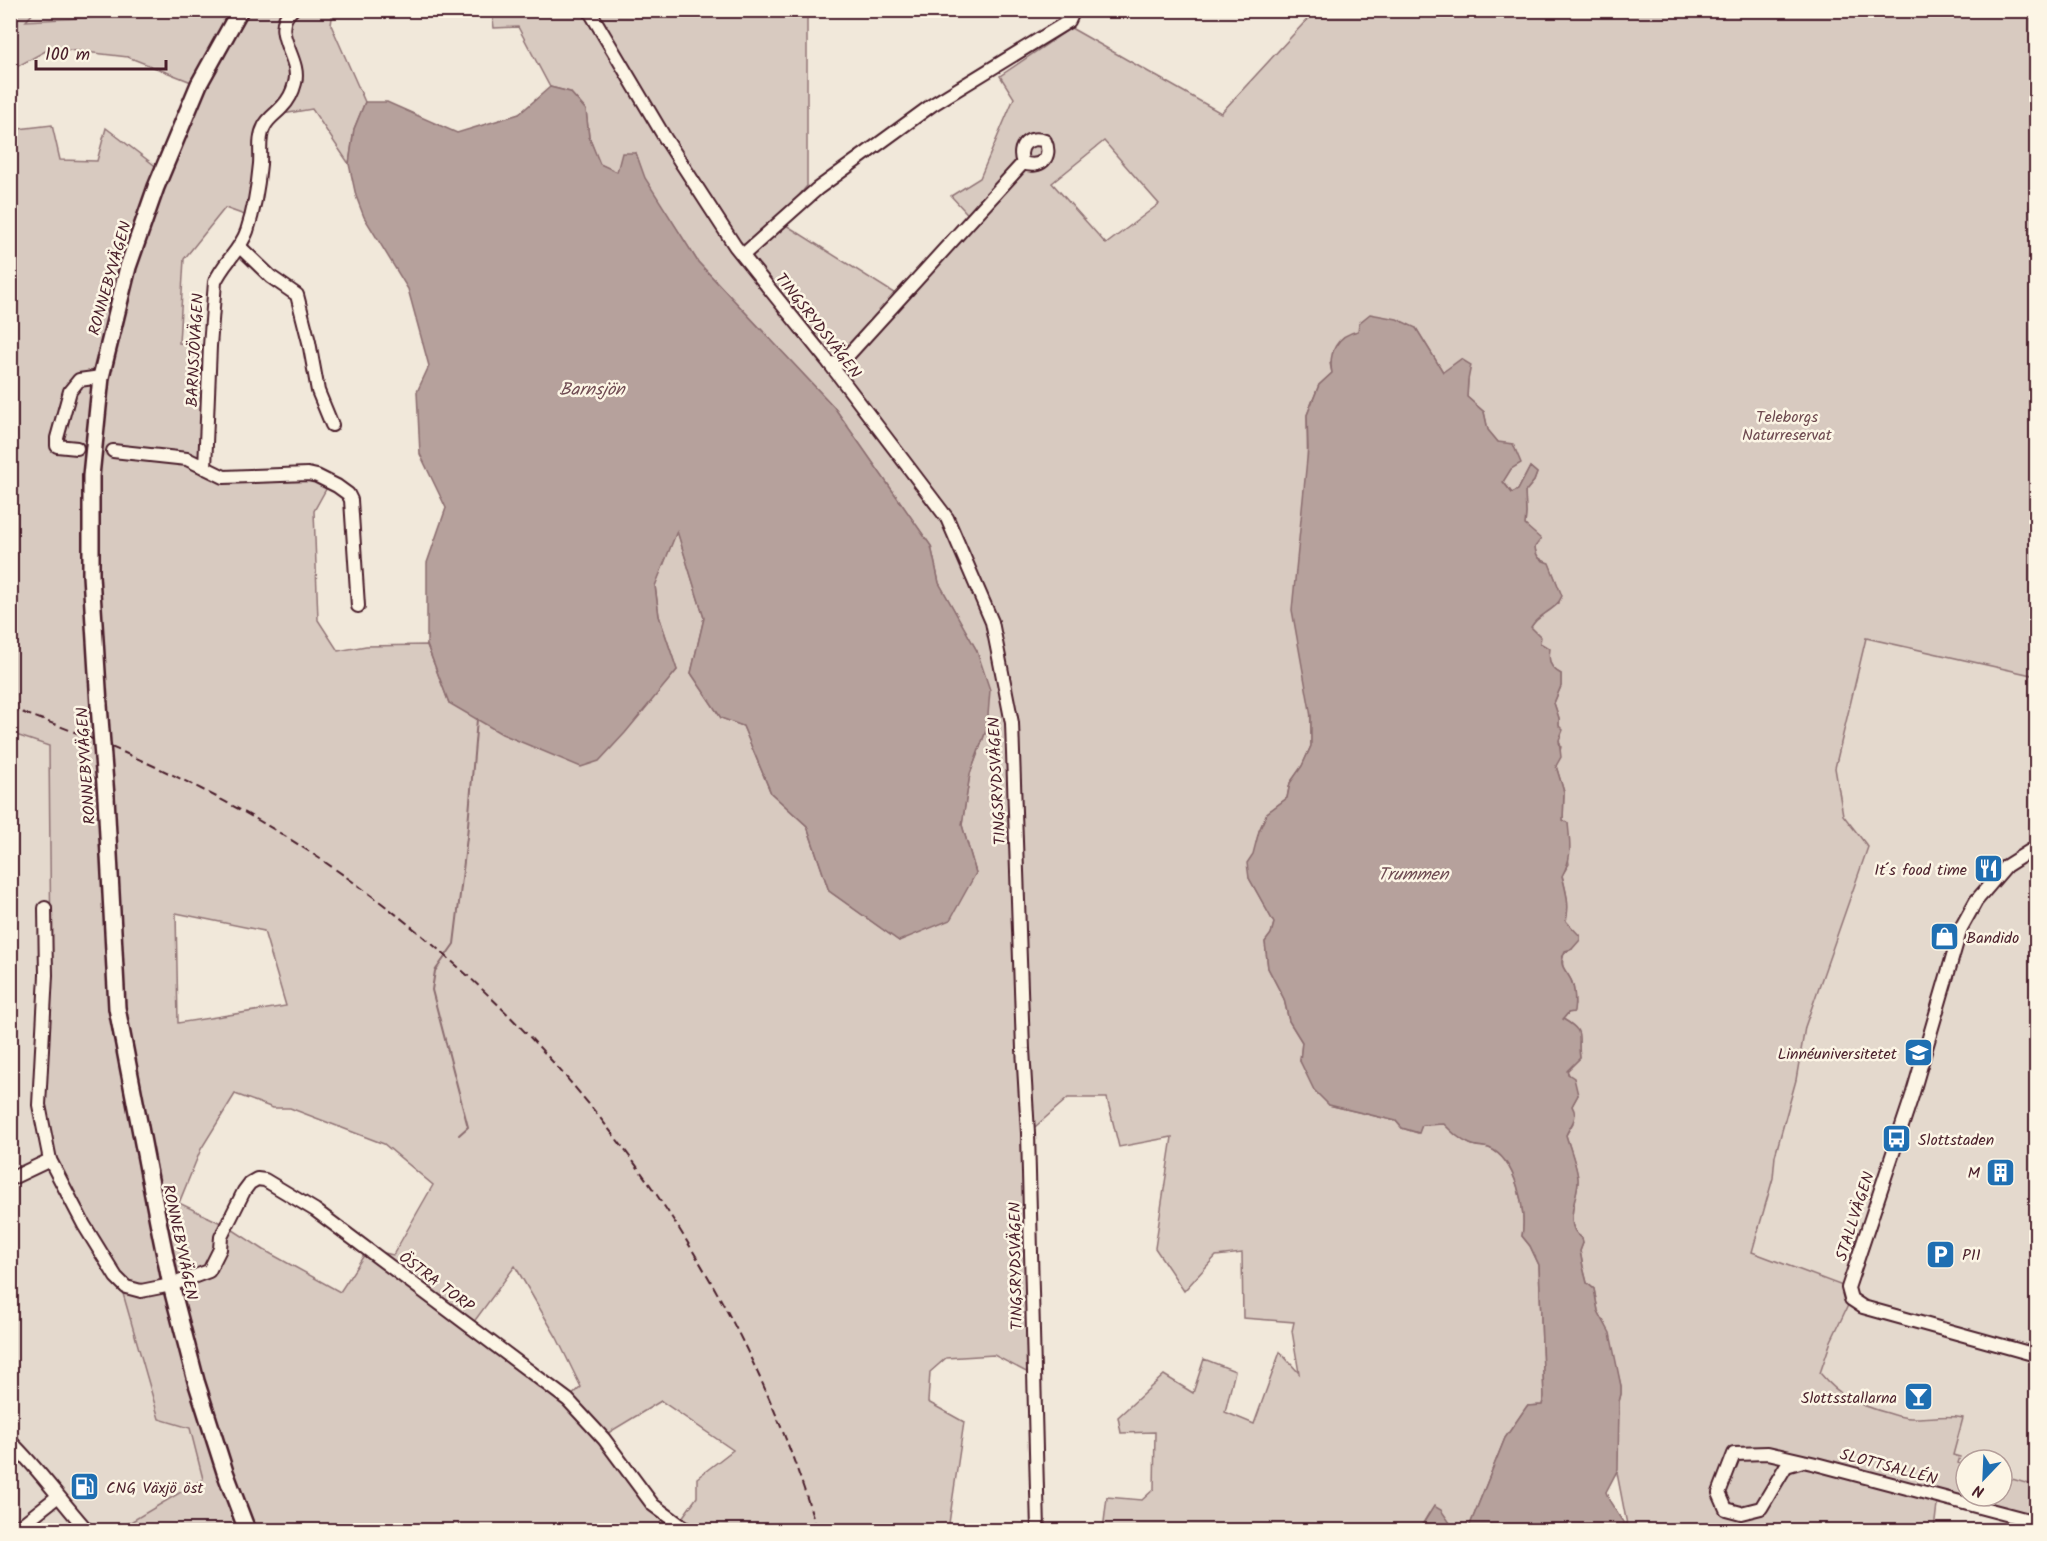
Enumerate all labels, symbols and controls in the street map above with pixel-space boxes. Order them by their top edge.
scale bar [36,33,166,71]
text: 100 m [45,41,90,70]
street label: RONNEBYVÄGEN [82,218,139,338]
street label: TINGSRYDSVÄGEN [769,268,867,384]
street label: BARNSJÖVÄGEN [180,292,211,408]
water label: Barnsjön [559,376,626,405]
park label: Teleborgs Naturreservat [1742,405,1833,448]
street label: RONNEBYVÄGEN [70,706,103,826]
street label: TINGSRYDSVÄGEN [982,716,1013,846]
restaurant icon: It´s food time [1972,853,2004,885]
place label: It´s food time [1874,858,1967,883]
water label: Trummen [1378,861,1450,890]
shop icon: Bandido [1929,921,1961,953]
place label: Bandido [1966,926,2019,951]
school or university icon: Linnéuniversitetet [1902,1037,1934,1069]
place label: Linnéuniversitetet [1778,1042,1898,1067]
bus stop icon: Slottstaden [1881,1123,1913,1155]
place label: Slottstaden [1918,1128,1994,1153]
building icon: M [1985,1156,2017,1188]
place label: M [1967,1161,1980,1186]
street label: STALLVÄGEN [1829,1168,1882,1264]
street label: RONNEBYVÄGEN [155,1182,204,1303]
street label: TINGSRYDSVÄGEN [1003,1202,1030,1330]
parking icon: P11 [1925,1238,1957,1270]
place label: P11 [1962,1243,1981,1268]
street label: ÖSTRA TORP [393,1246,479,1319]
bar icon: Slottsstallarna [1902,1381,1934,1413]
place label: Slottsstallarna [1801,1386,1897,1411]
street label: SLOTTSALLÉN [1837,1442,1940,1493]
north arrow [1954,1448,2014,1508]
fuel station icon: CNG Växjö öst [69,1471,101,1503]
place label: CNG Växjö öst [106,1476,204,1501]
text: N [1969,1477,1988,1504]

